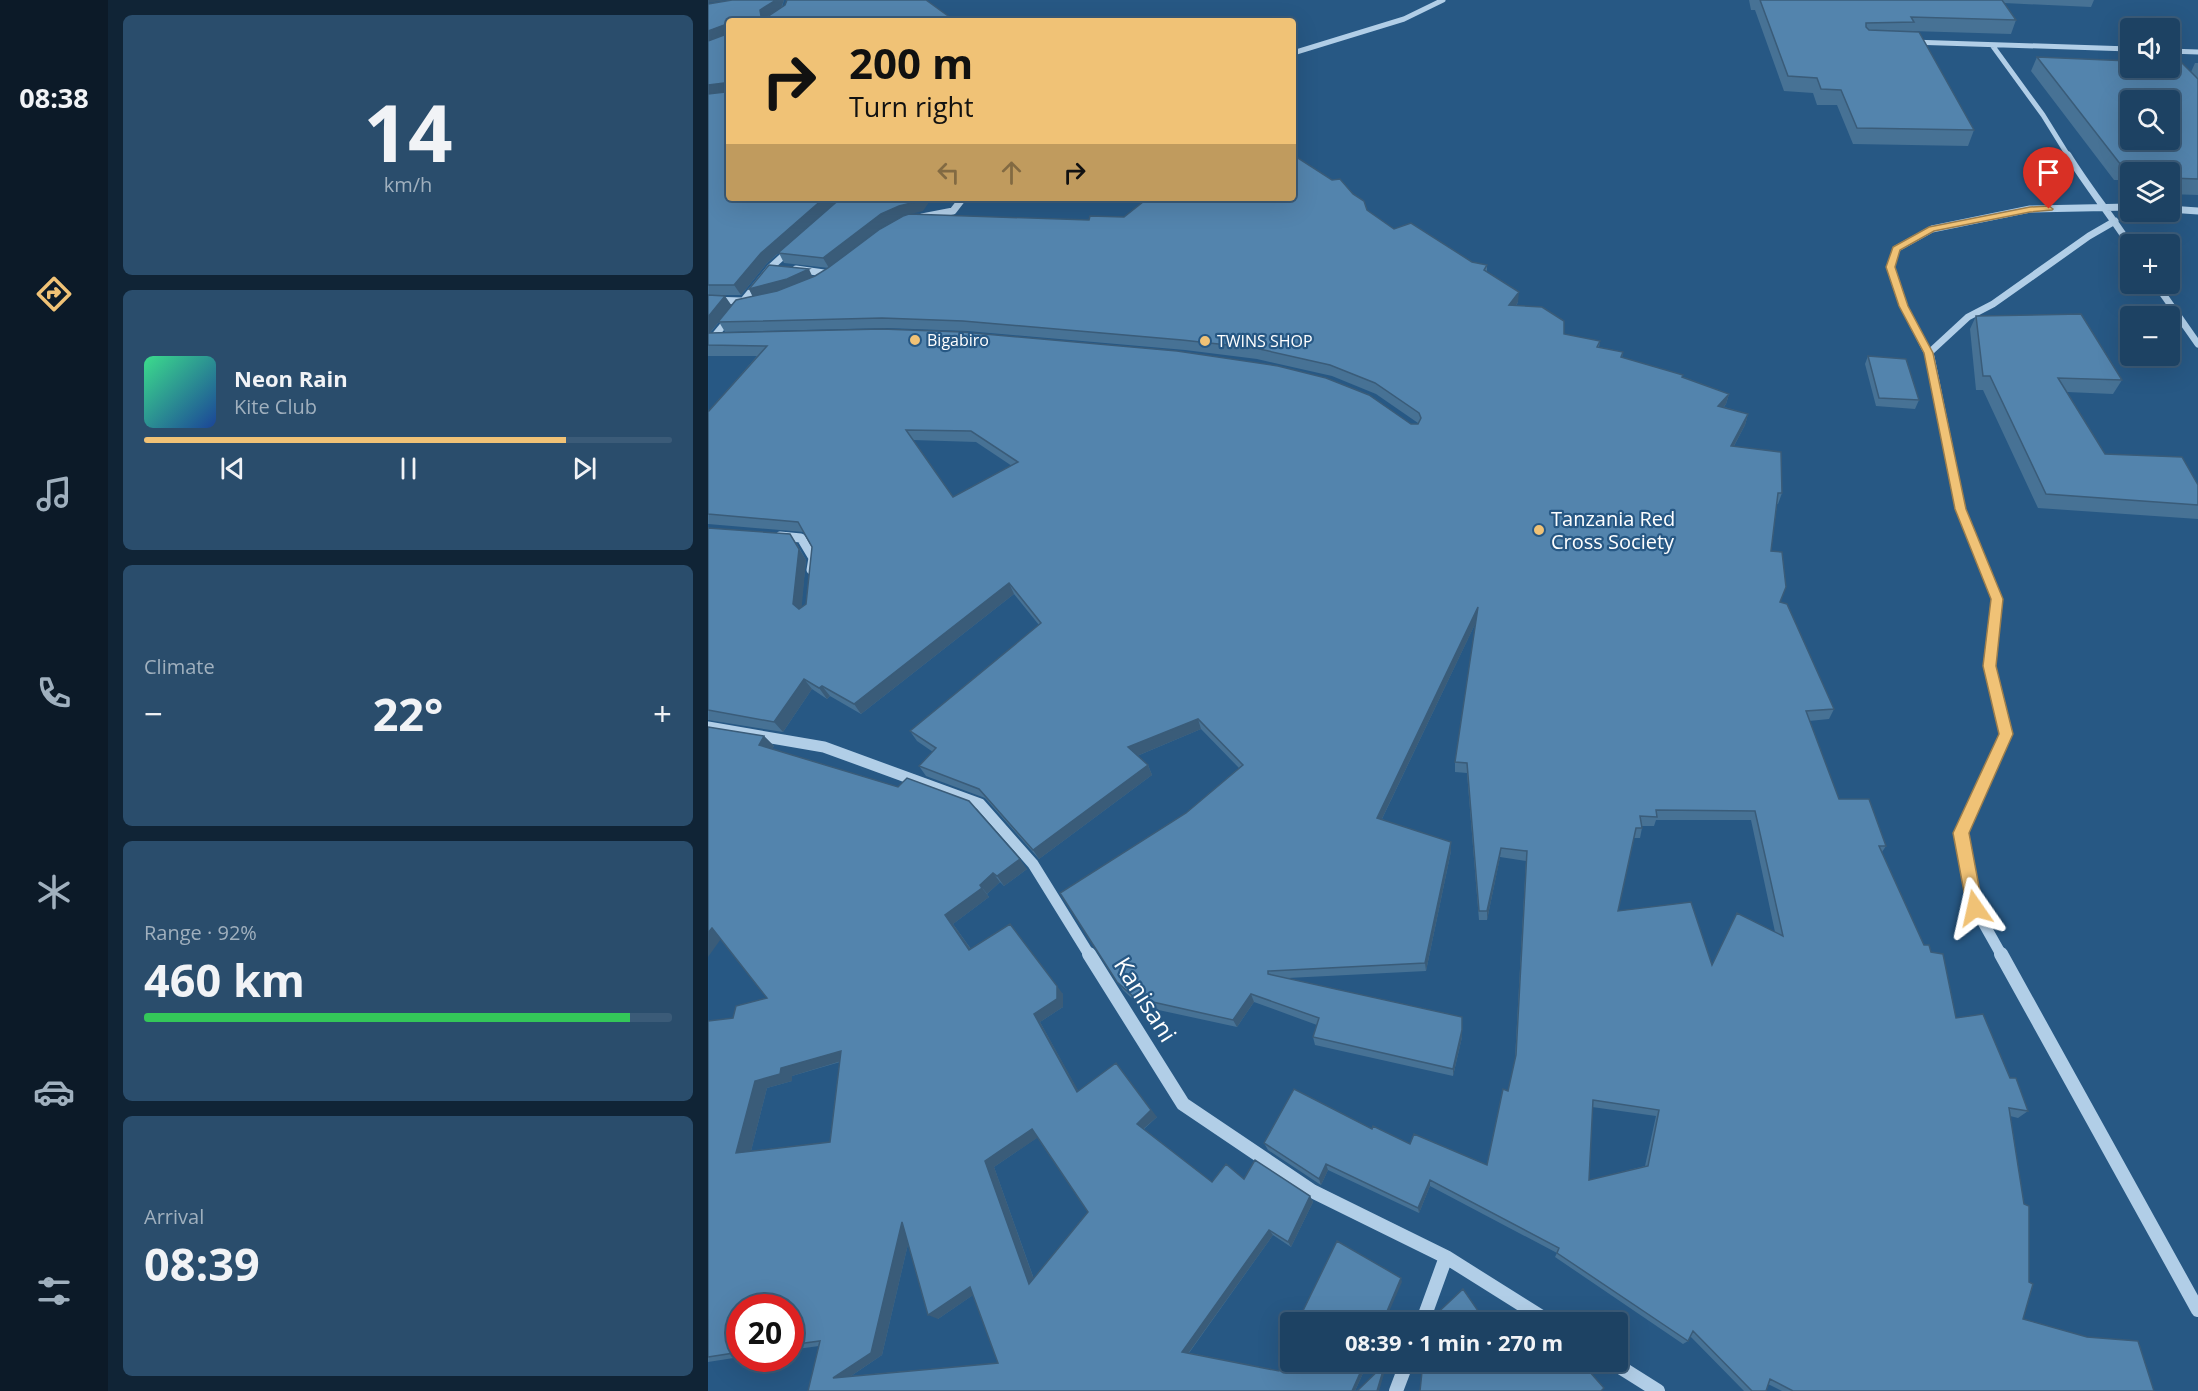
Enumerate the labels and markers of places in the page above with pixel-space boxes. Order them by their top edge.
pin [2023,147,2074,209]
place label: Bigabiro [927,329,989,351]
place label: TWINS SHOP [1217,330,1313,352]
marker: Bigabiro [908,333,922,347]
marker: TWINS SHOP [1198,334,1212,348]
place label: Tanzania Red Cross Society [1551,505,1675,555]
marker: Tanzania Red Cross Society [1532,523,1546,537]

